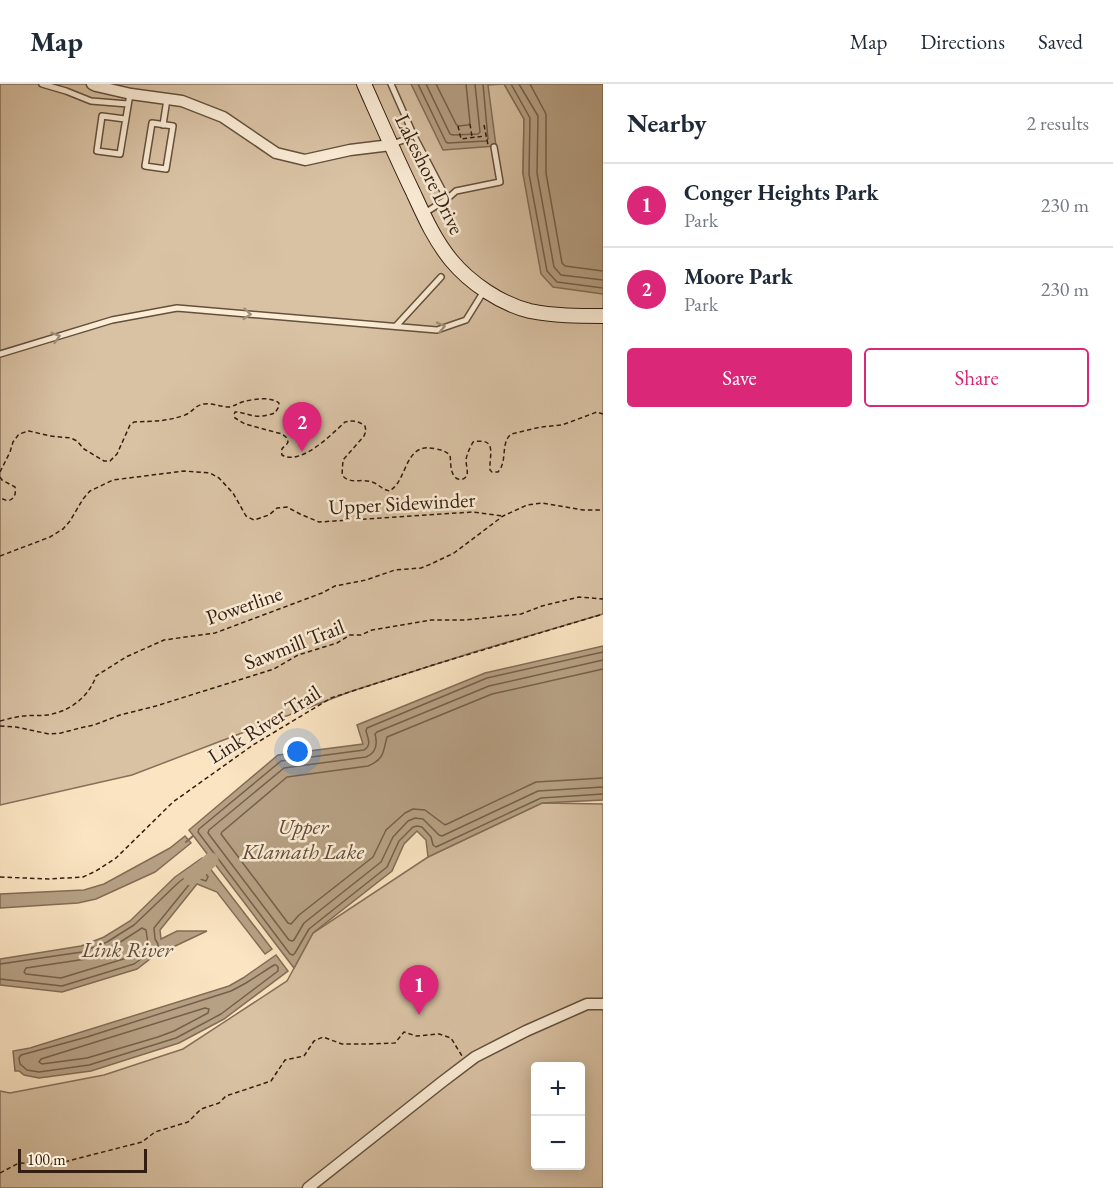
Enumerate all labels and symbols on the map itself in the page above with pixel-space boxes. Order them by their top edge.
street label: Lakeshore Drive [389,109,471,239]
one-way arrow [242,307,252,320]
one-way arrow [436,322,446,335]
one-way arrow [50,332,61,344]
pin: 2 [282,402,322,452]
street label: Upper Sidewinder [328,486,476,520]
street label: Powerline [202,579,286,631]
street label: Sawmill Trail [240,613,348,675]
street label: Link River Trail [202,679,326,769]
your location [283,737,312,766]
water label: Upper Klamath Lake [241,812,365,866]
water label: Link River [81,935,174,964]
pin: 1 [400,966,438,1015]
scale bar [18,1146,147,1174]

